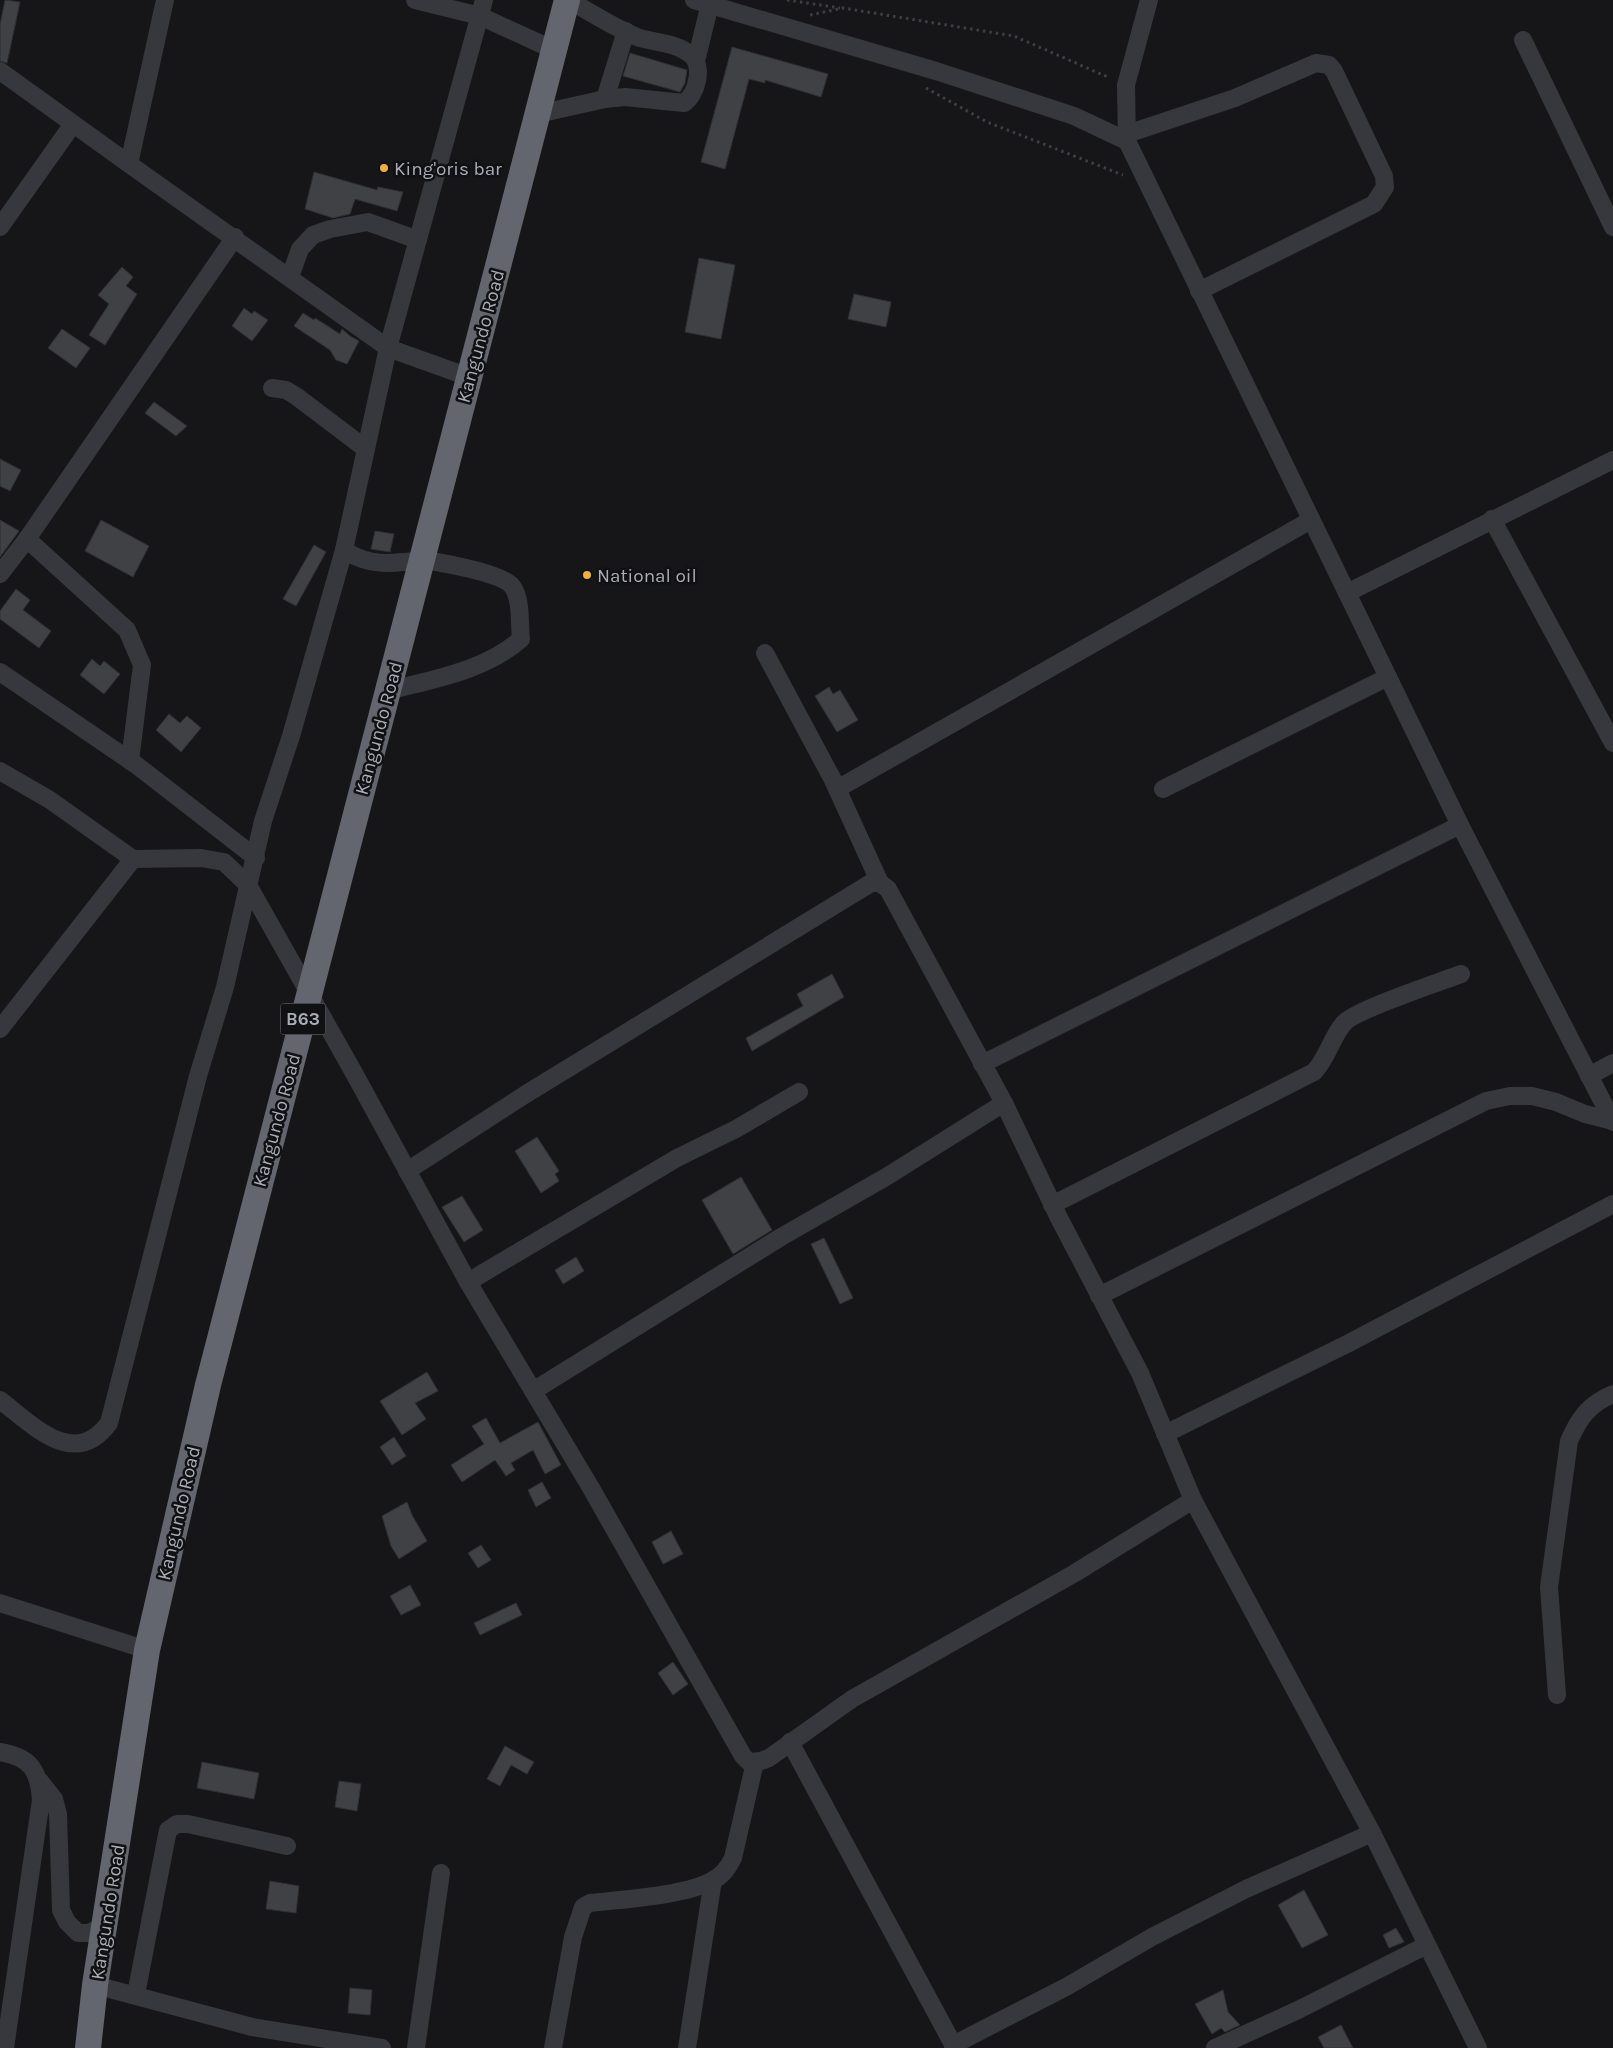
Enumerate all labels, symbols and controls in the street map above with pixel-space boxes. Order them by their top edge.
place label: King'oris bar [394,158,502,180]
marker: King'oris bar [378,162,390,174]
street label: Kangundo Road [453,267,509,405]
place label: National oil [597,565,697,587]
marker: National oil [581,569,593,581]
street label: Kangundo Road [351,659,407,797]
road number: B63 [280,1004,326,1034]
street label: Kangundo Road [249,1051,305,1189]
street label: Kangundo Road [153,1444,205,1582]
street label: Kangundo Road [86,1843,130,1982]

